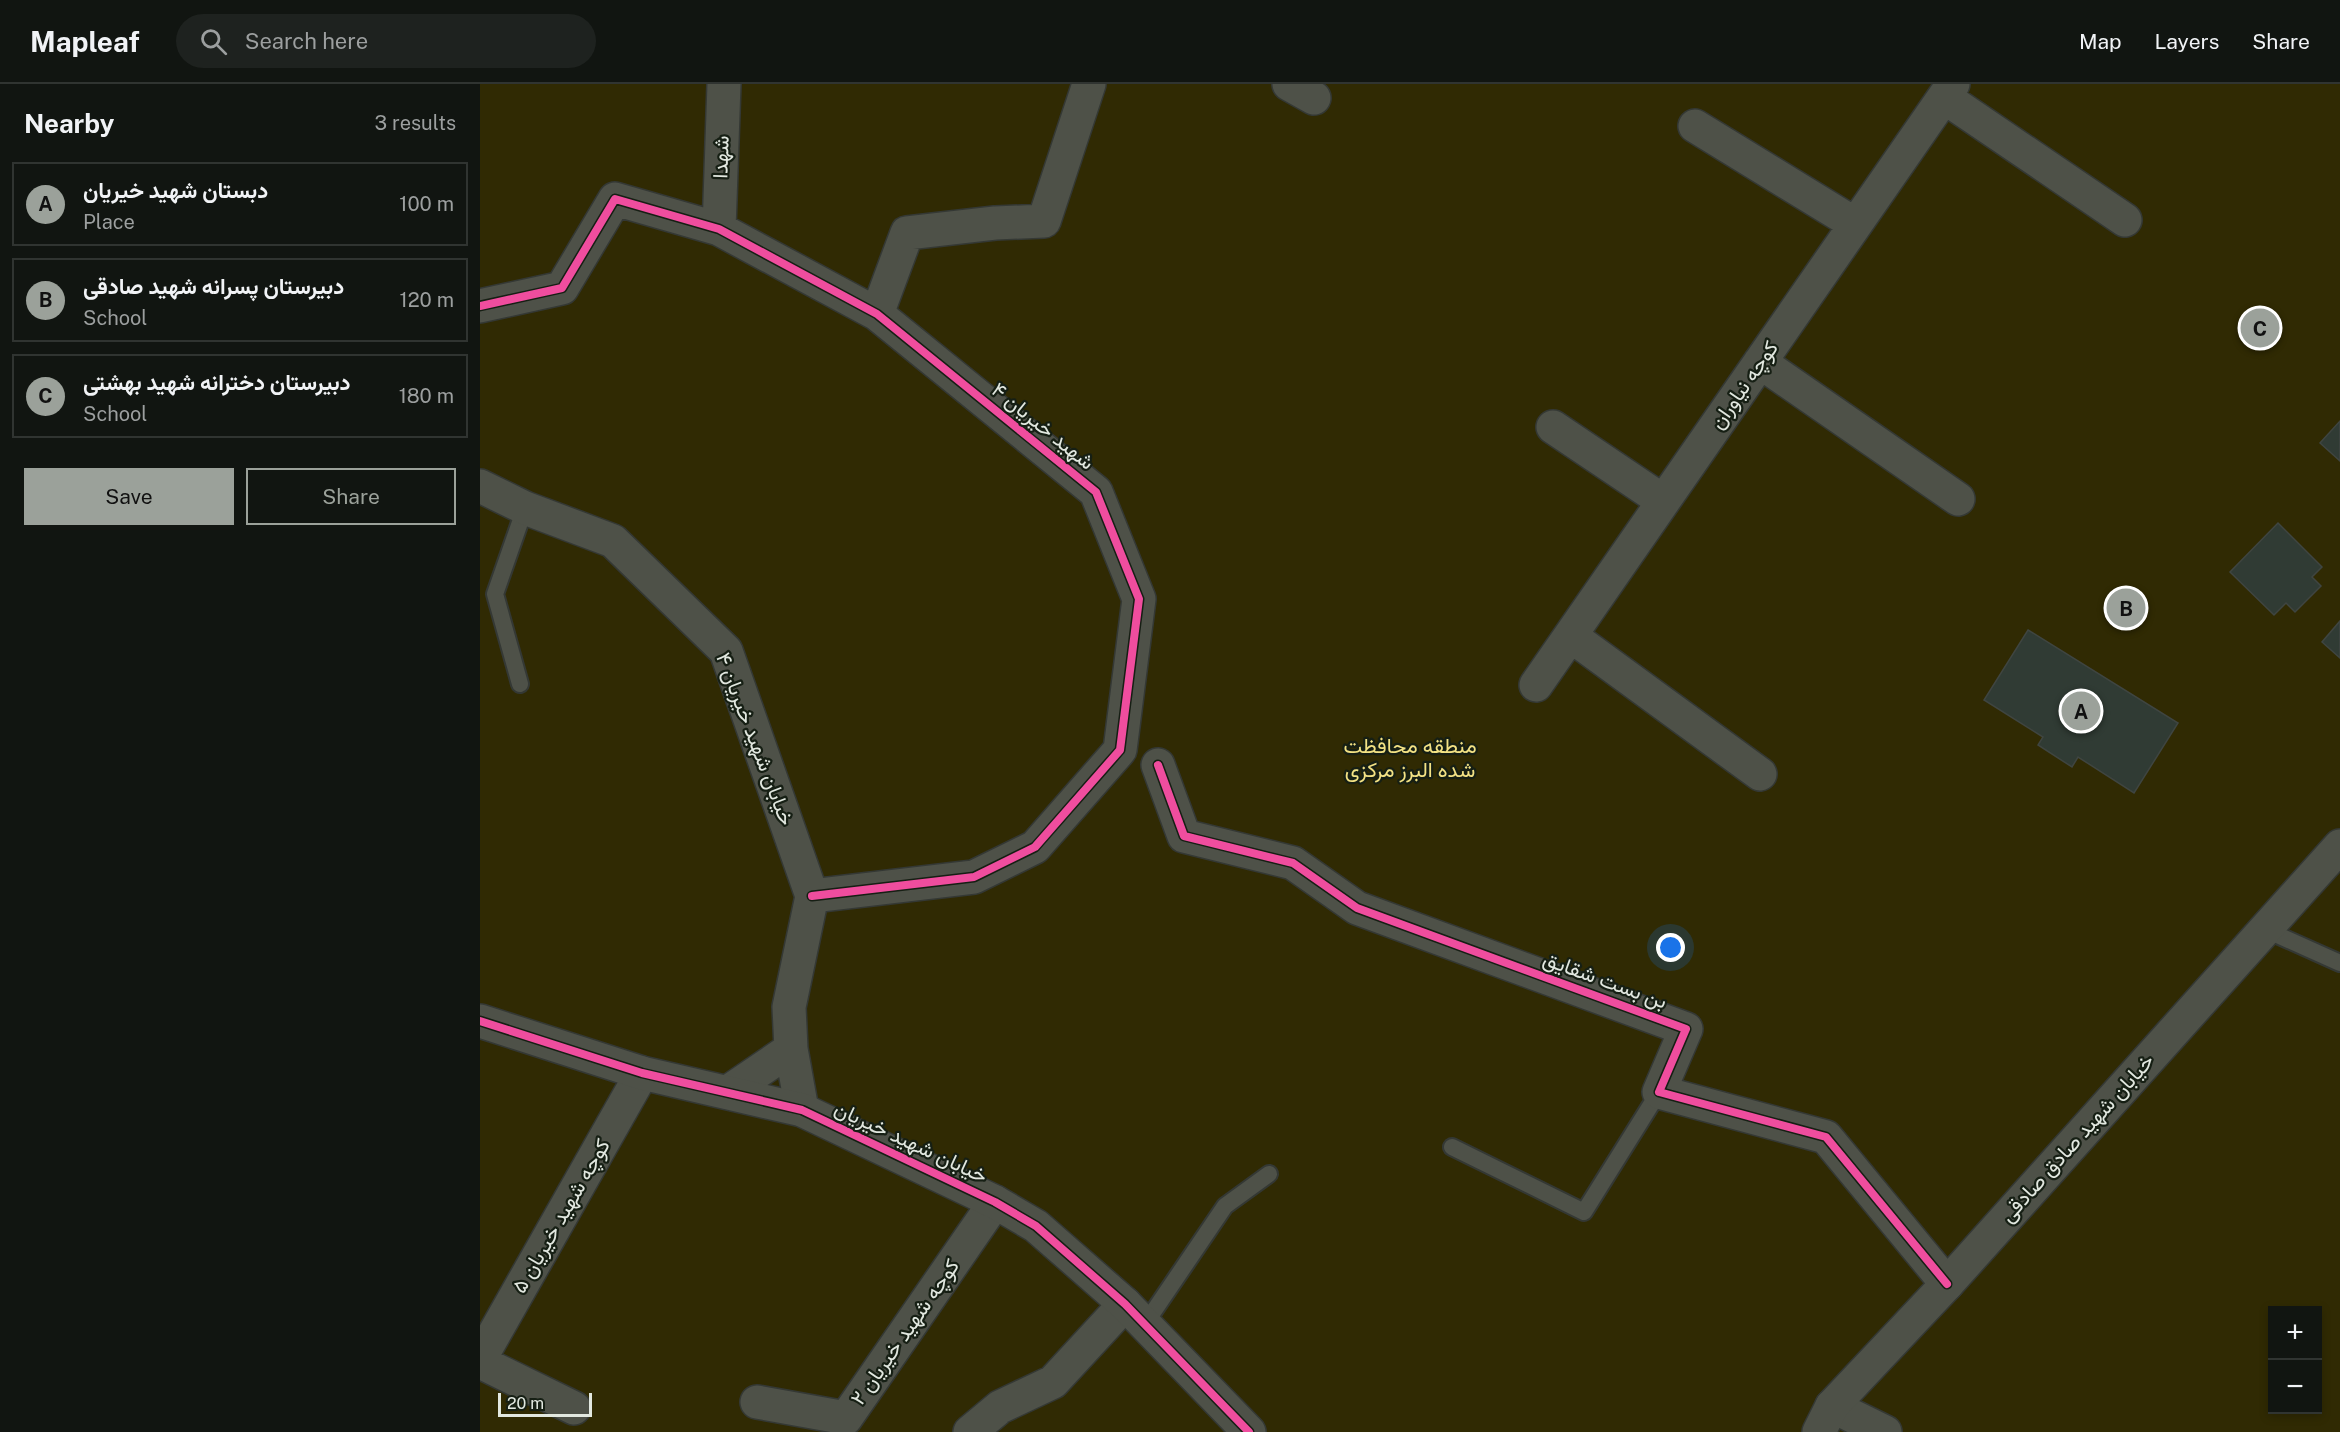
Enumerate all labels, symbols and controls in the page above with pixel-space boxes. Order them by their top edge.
search box [176,14,596,68]
text: Mapleaf [30,25,140,58]
icon: search [197,25,230,58]
text: Search here [245,28,368,54]
text: Map [2079,29,2122,54]
text: Layers [2155,29,2219,54]
text: Share [2252,29,2310,54]
text: Nearby [24,108,114,139]
text: 3 results [375,111,456,135]
street label: شهدا [707,135,735,179]
text: دبستان شهید خیریان [83,177,268,203]
text: A [38,192,53,216]
text: 100 m [399,192,454,216]
text: Place [83,210,135,234]
text: دبیرستان پسرانه شهید صادقی [83,273,344,299]
text: B [39,288,52,312]
text: 120 m [400,288,454,312]
text: School [83,306,147,330]
pin: C [2240,306,2280,350]
street label: کوچه نیاوران [1704,336,1785,435]
text: دبیرستان دخترانه شهید بهشتی [83,369,351,395]
street label: شهید خیریان ۴ [986,377,1100,475]
text: C [38,384,53,408]
text: 180 m [399,384,454,408]
text: School [83,402,147,426]
button: Save [24,468,234,525]
button: Share [246,468,456,525]
pin: B [2106,586,2146,630]
street label: خیابان شهید خیریان ۴ [710,649,800,829]
pin: A [2062,688,2100,734]
park label: منطقه محافظت شده البرز مرکزی [1343,733,1477,783]
your location [1656,933,1685,962]
street label: بن بست شقایق [1540,946,1671,1014]
street label: خیابان شهید صادق صادقی [1994,1048,2160,1228]
street label: خیابان شهید خیریان [830,1095,992,1189]
street label: کوچه شهید خیریان ۵ [506,1134,617,1298]
street label: کوچه شهید خیریان ۲ [845,1254,966,1411]
map controls [2268,1306,2322,1414]
button: + [2268,1306,2322,1360]
button: − [2268,1360,2322,1414]
scale bar [498,1390,592,1418]
text: 20 m [507,1394,544,1413]

